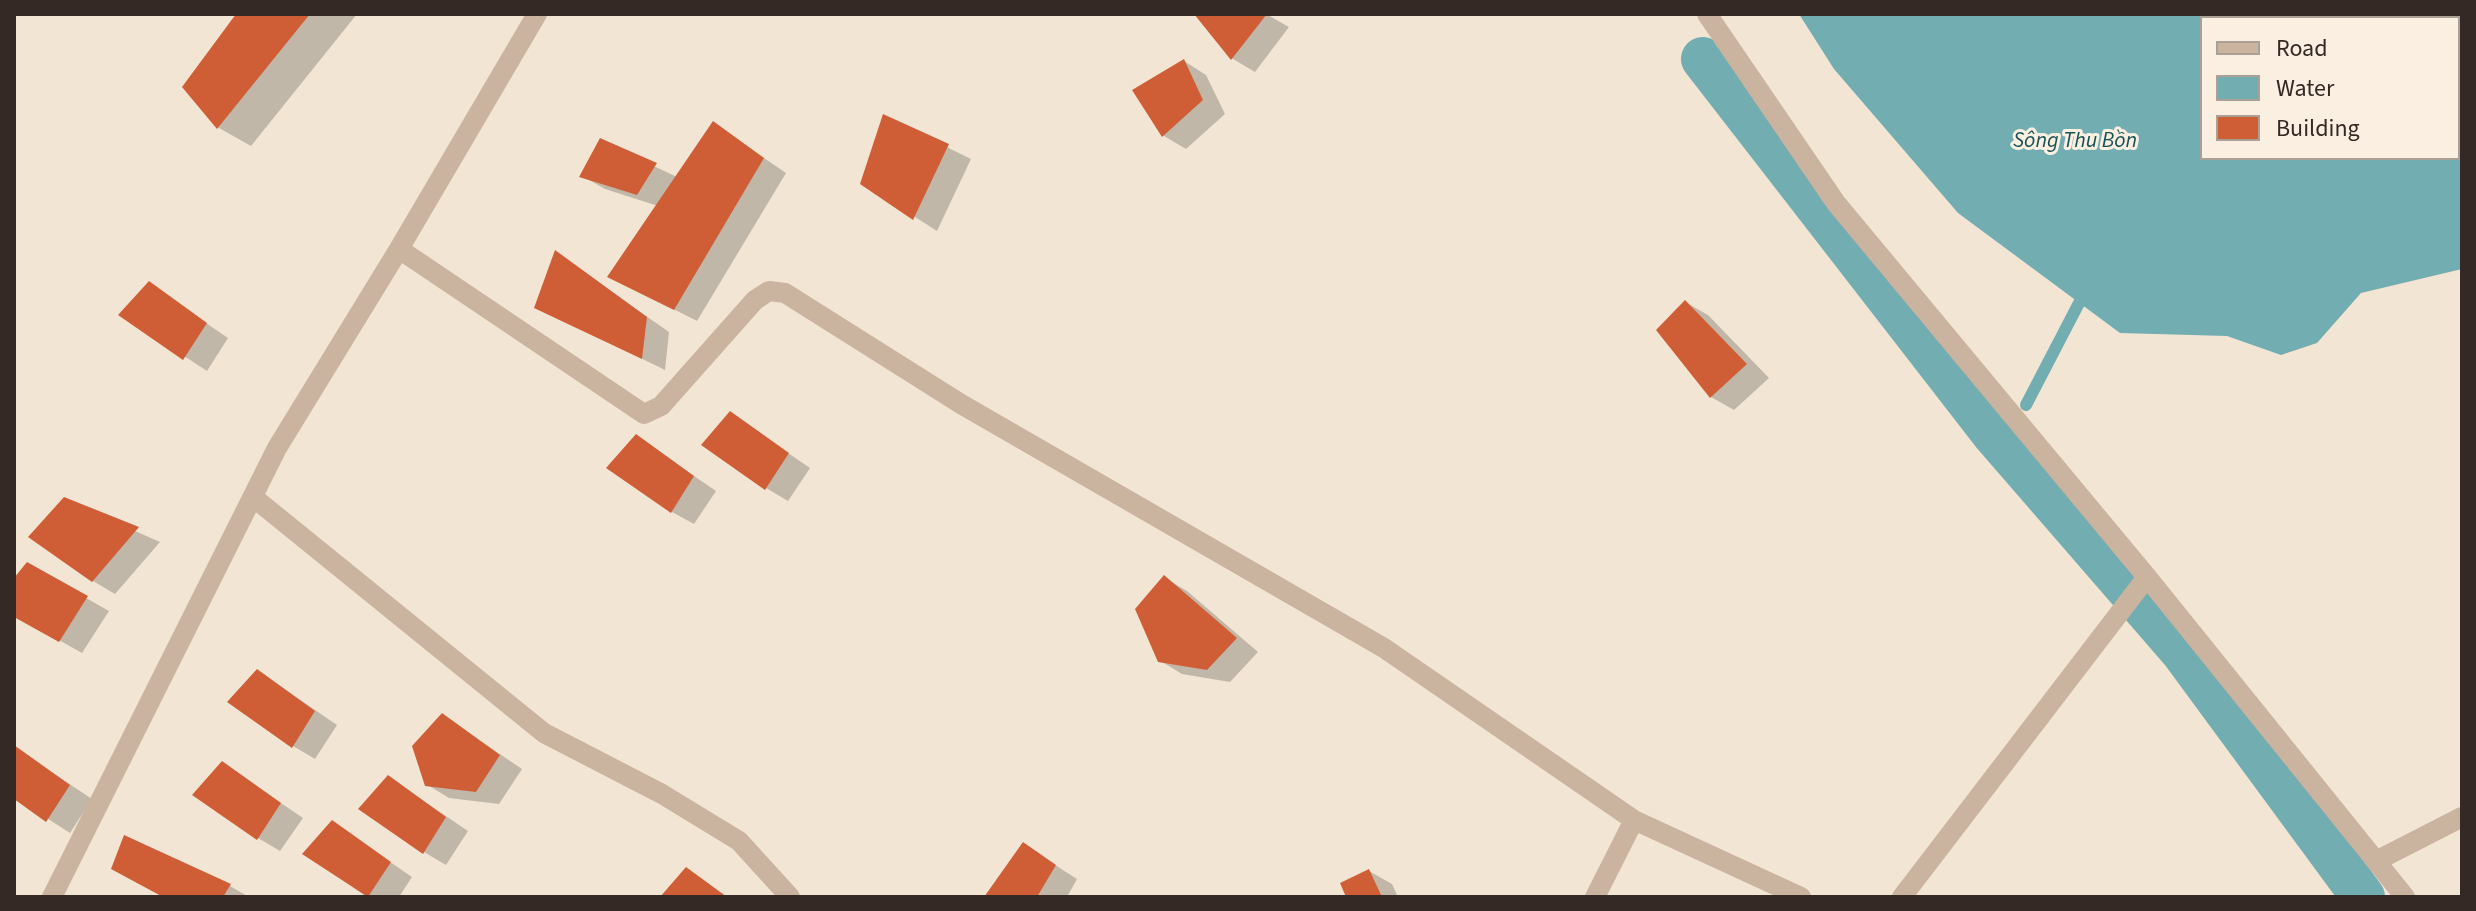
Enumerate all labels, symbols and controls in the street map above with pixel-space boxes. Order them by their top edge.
legend [2200,16,2460,160]
text: Road [2276,31,2328,66]
text: Water [2276,71,2334,106]
text: Building [2276,111,2360,146]
water label: Sông Thu Bồn [2013,129,2137,155]

